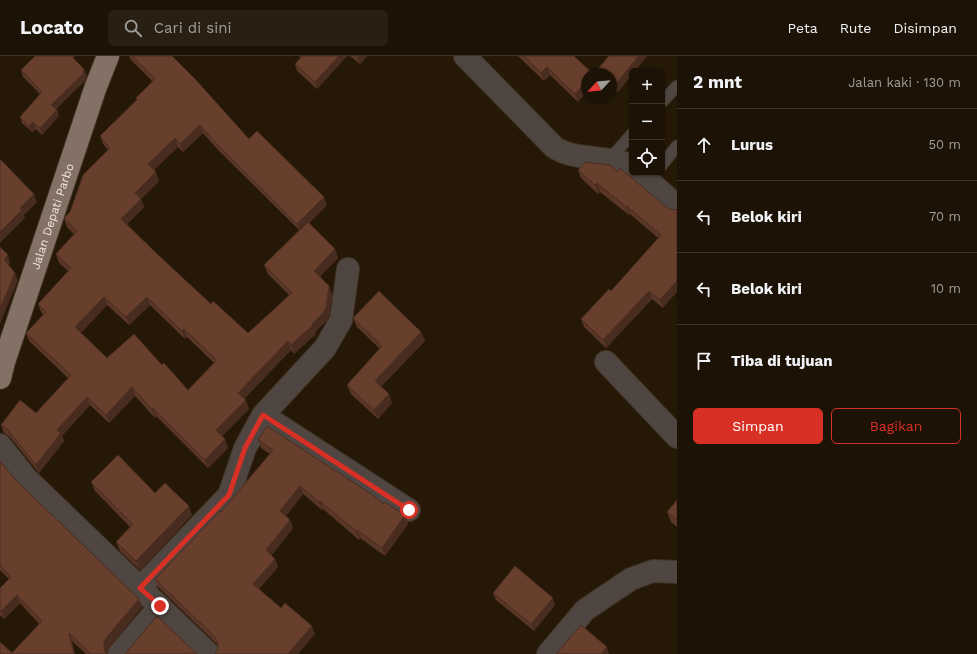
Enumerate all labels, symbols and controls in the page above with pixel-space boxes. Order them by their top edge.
search box [108,10,388,46]
text: Locato [20,16,84,39]
icon: search [122,17,144,39]
text: Cari di sini [154,19,231,37]
text: Peta [788,20,818,36]
text: Rute [840,20,871,36]
text: Disimpan [893,20,957,36]
north arrow [581,68,617,104]
map controls [629,68,665,176]
button: + [629,68,665,104]
text: 2 mnt [693,72,742,92]
text: Jalan kaki · 130 m [848,75,961,90]
button: − [629,104,665,140]
icon: ahead [693,134,715,156]
text: Lurus [731,136,773,154]
text: 50 m [929,137,961,152]
button: locate [629,140,665,176]
street label: Jalan Depati Parbo [28,161,77,271]
icon: left [693,206,715,228]
text: Belok kiri [731,208,802,226]
text: 70 m [929,209,961,224]
icon: left [693,278,715,300]
text: Belok kiri [731,280,802,298]
text: 10 m [931,281,961,296]
icon: arrive [693,350,715,372]
text: Tiba di tujuan [731,352,833,370]
button: Simpan [693,408,823,444]
button: Bagikan [831,408,961,444]
route start [400,501,418,519]
route end [151,597,169,615]

